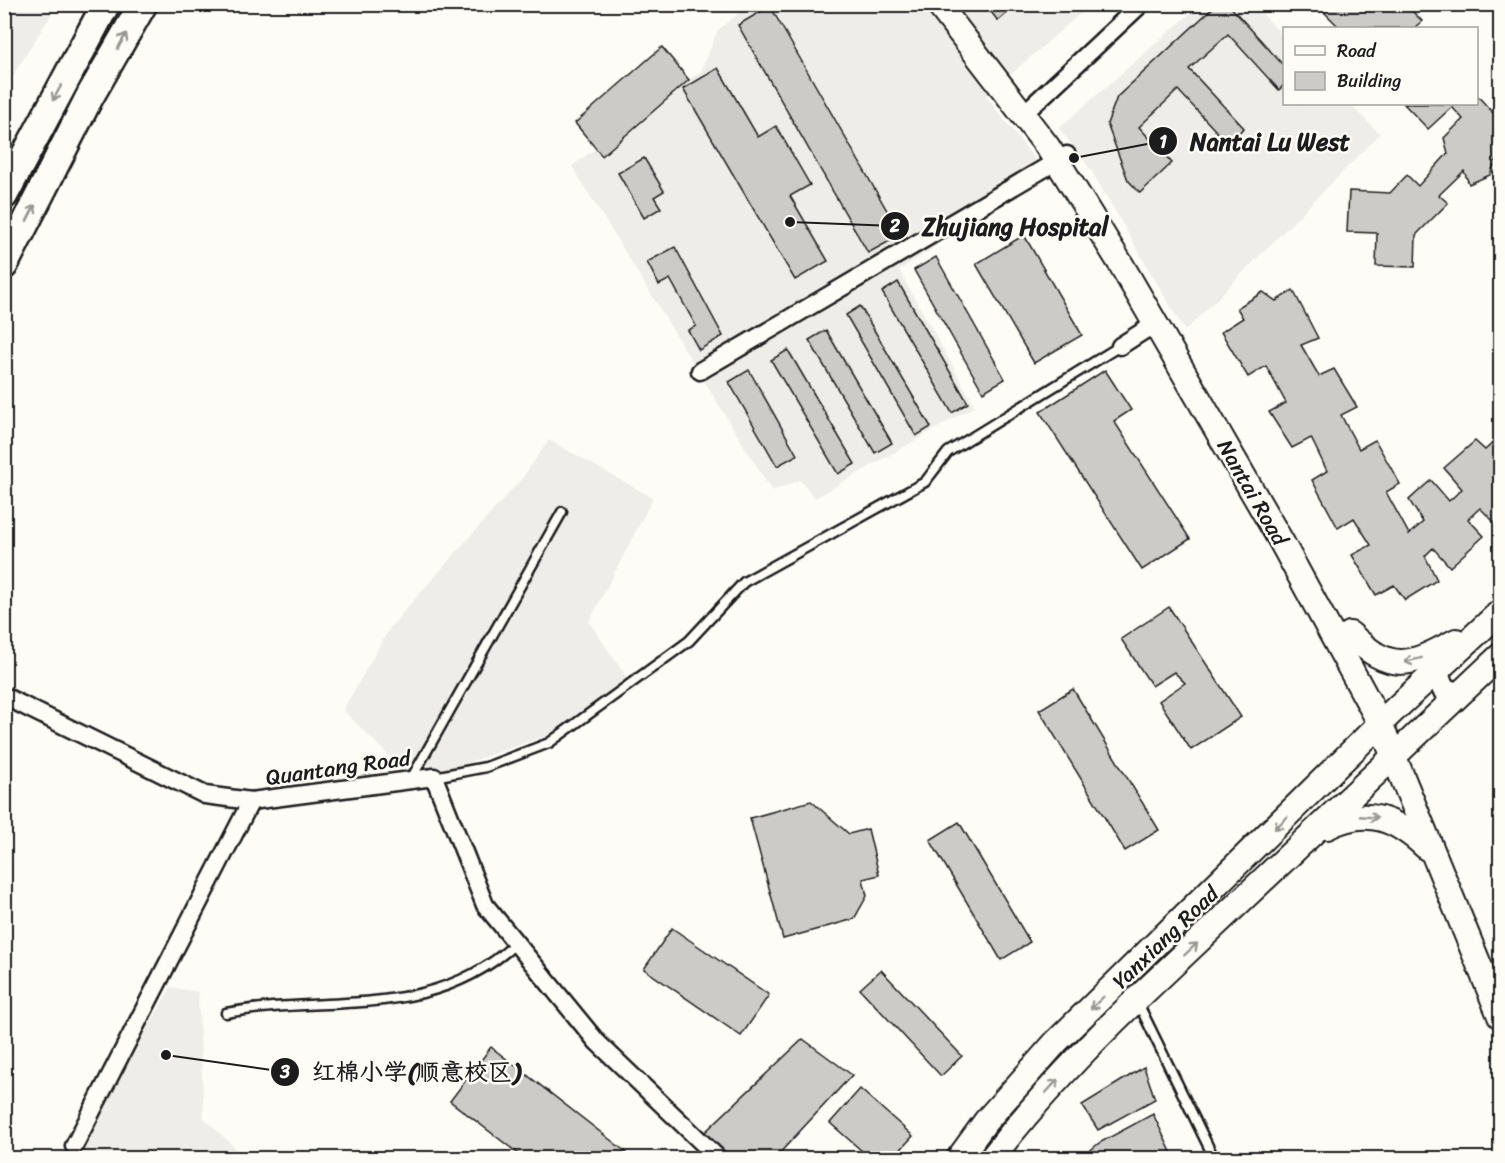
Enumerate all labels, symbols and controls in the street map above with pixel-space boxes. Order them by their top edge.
legend [1283,27,1478,105]
one-way arrow [116,33,128,50]
text: Road [1337,35,1377,67]
text: Building [1337,65,1401,97]
one-way arrow [51,83,62,101]
callout: Nantai Lu West [1148,120,1362,162]
text: Nantai Lu West [1189,121,1350,163]
text: 1 [1159,126,1167,158]
one-way arrow [26,205,37,223]
callout: Zhujiang Hospital [880,205,1119,247]
text: Zhujiang Hospital [921,206,1109,248]
text: 2 [889,210,901,242]
street label: Nantai Road [1206,431,1300,554]
one-way arrow [1404,655,1423,667]
street label: Quantang Road [263,738,414,797]
one-way arrow [1358,812,1378,823]
one-way arrow [1274,815,1289,830]
street label: Yanxiang Road [1103,875,1229,999]
one-way arrow [1183,942,1198,956]
one-way arrow [1090,996,1105,1010]
callout: 红棉小学(顺意校区) [270,1051,533,1093]
text: 红棉小学(顺意校区) [312,1051,522,1093]
text: 3 [279,1056,290,1088]
one-way arrow [1045,1079,1059,1094]

